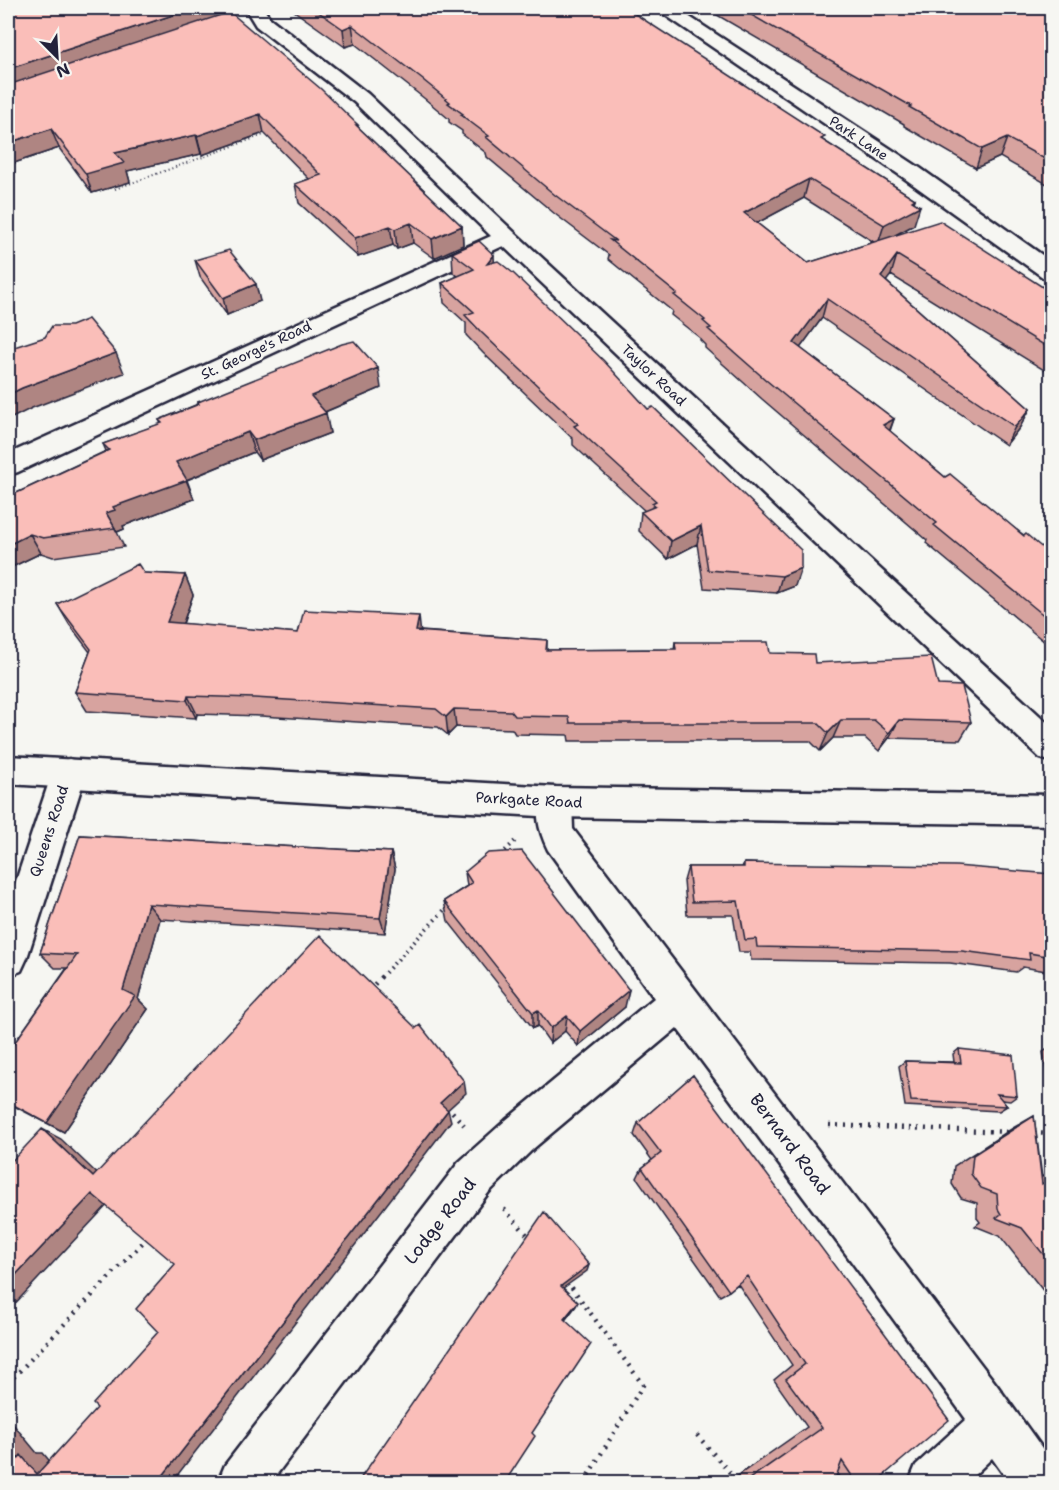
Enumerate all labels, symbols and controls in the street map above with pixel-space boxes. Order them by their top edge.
north arrow [27,27,87,87]
text: N [53,58,73,82]
street label: Park Lane [826,112,892,164]
street label: St. George's Road [198,316,314,383]
street label: Taylor Road [618,340,690,410]
street label: Queens Road [25,782,73,879]
street label: Parkgate Road [475,787,584,813]
street label: Bernard Road [744,1089,836,1199]
street label: Lodge Road [399,1173,481,1269]

